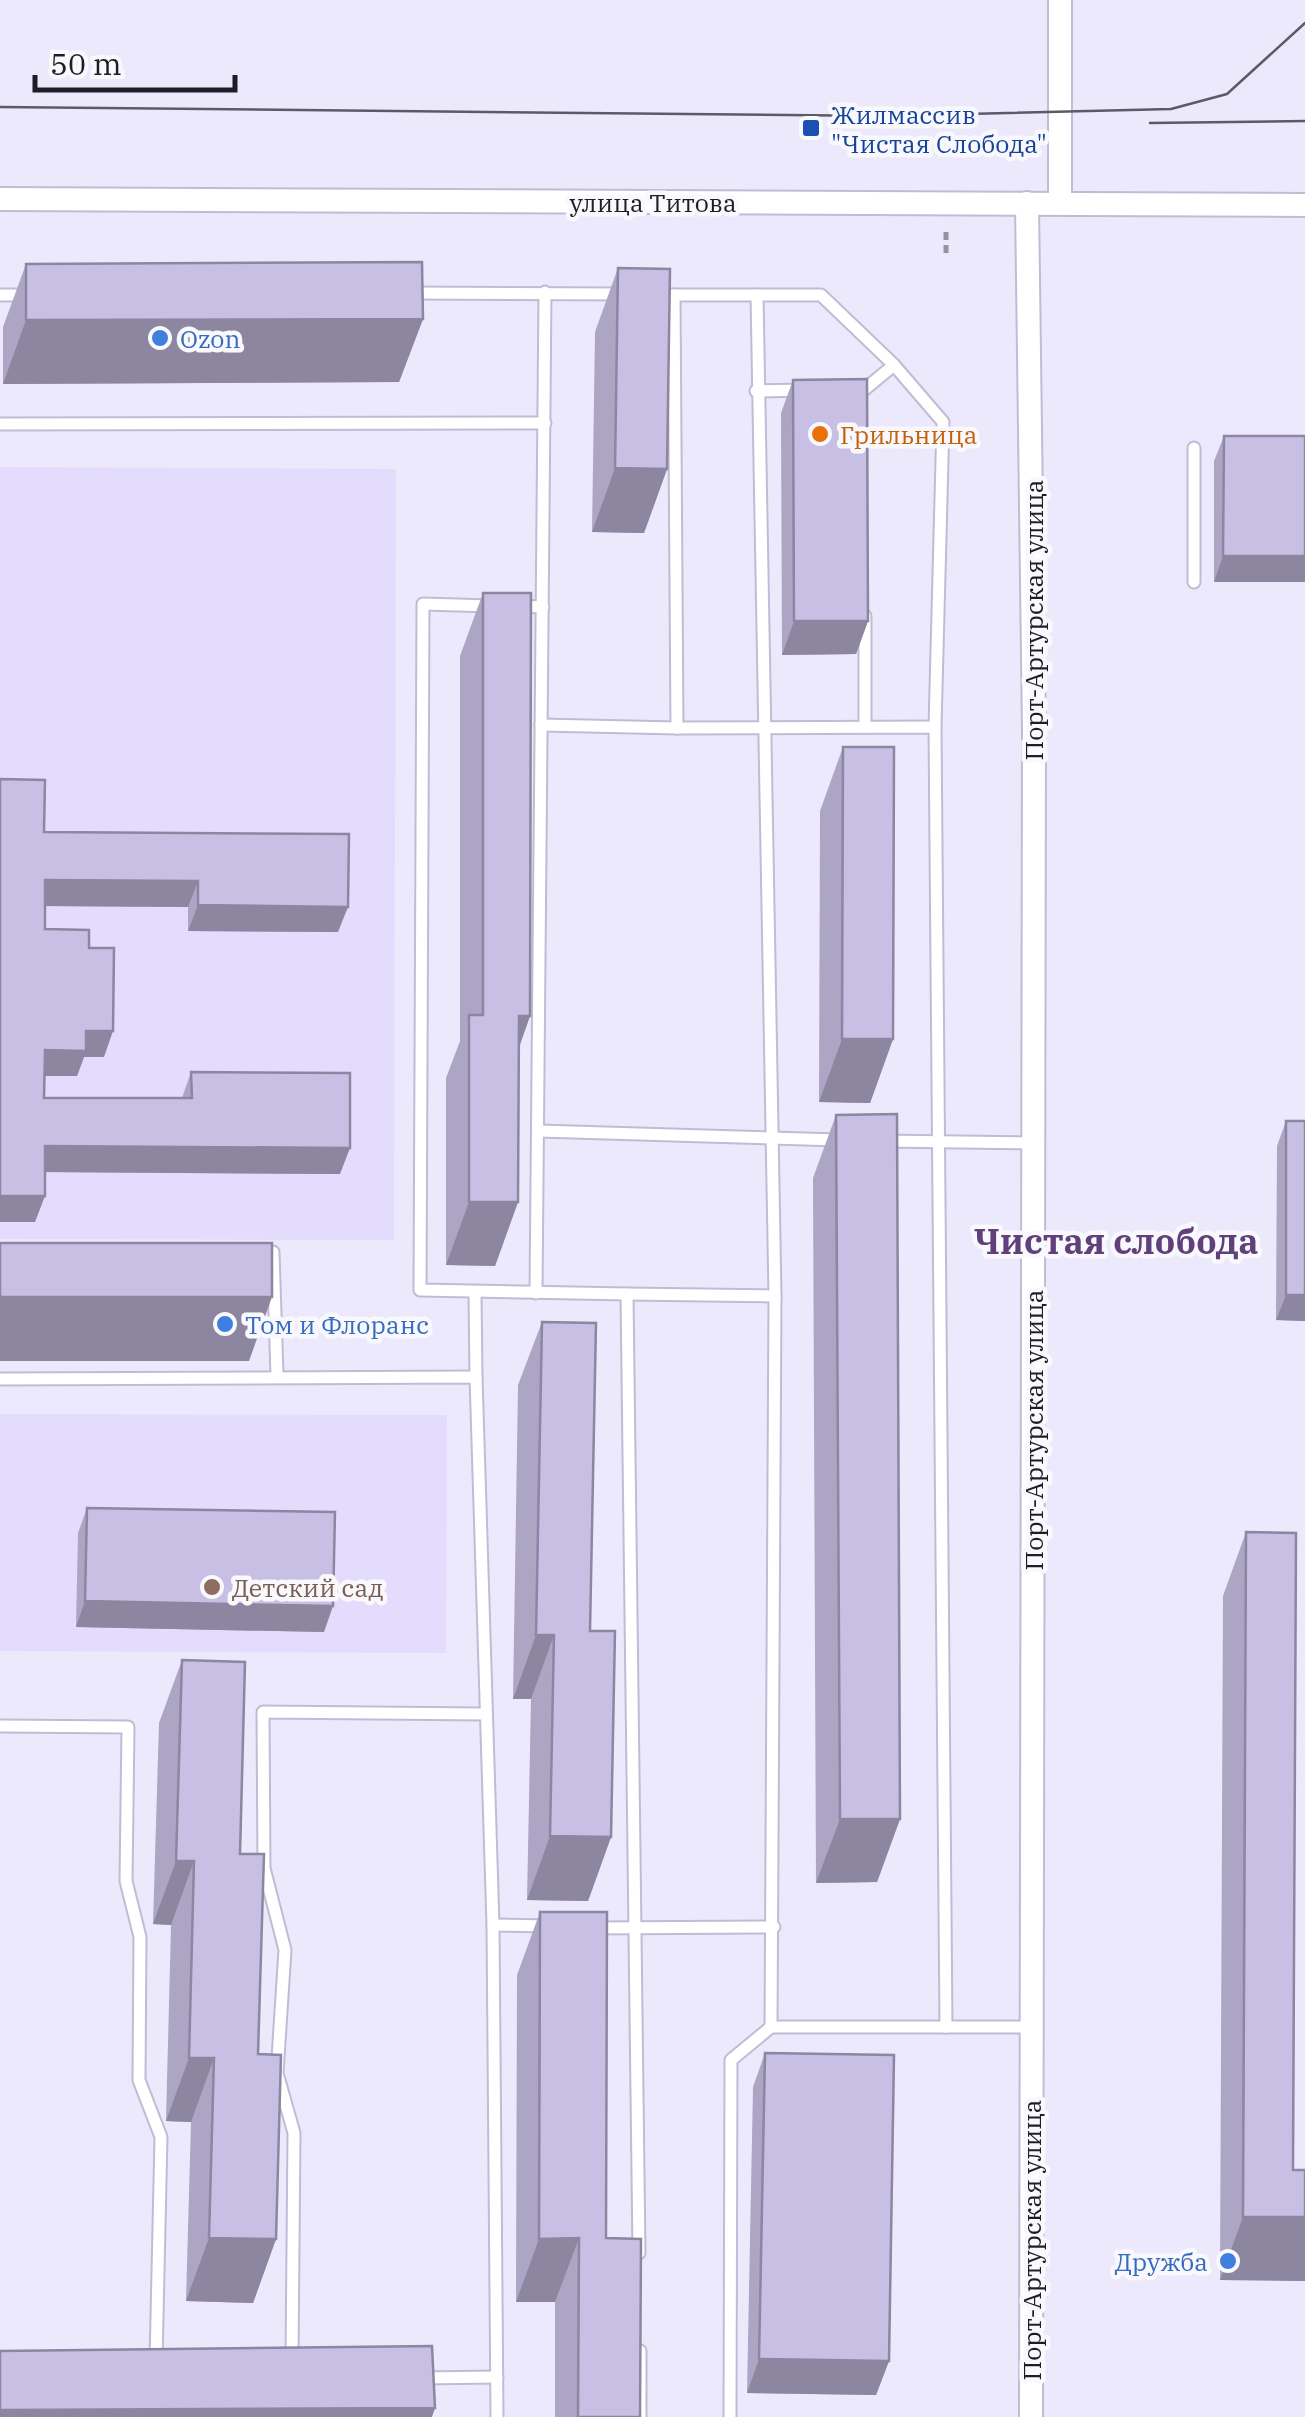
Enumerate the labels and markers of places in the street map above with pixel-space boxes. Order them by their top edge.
place label: Жилмассив "Чистая Слобода" [831,98,1047,160]
marker: Жилмассив "Чистая Слобода" [800,117,822,139]
place label: Ozon [180,322,240,355]
marker: Ozon [149,327,171,349]
place label: Грильница [840,418,977,451]
marker: Грильница [809,423,831,445]
place label: Том и Флоранс [245,1308,429,1341]
marker: Том и Флоранс [214,1313,236,1335]
place label: Детский сад [232,1571,384,1604]
marker: Детский сад [201,1576,223,1598]
place label: Дружба [1115,2245,1208,2278]
marker: Дружба [1217,2250,1239,2272]

